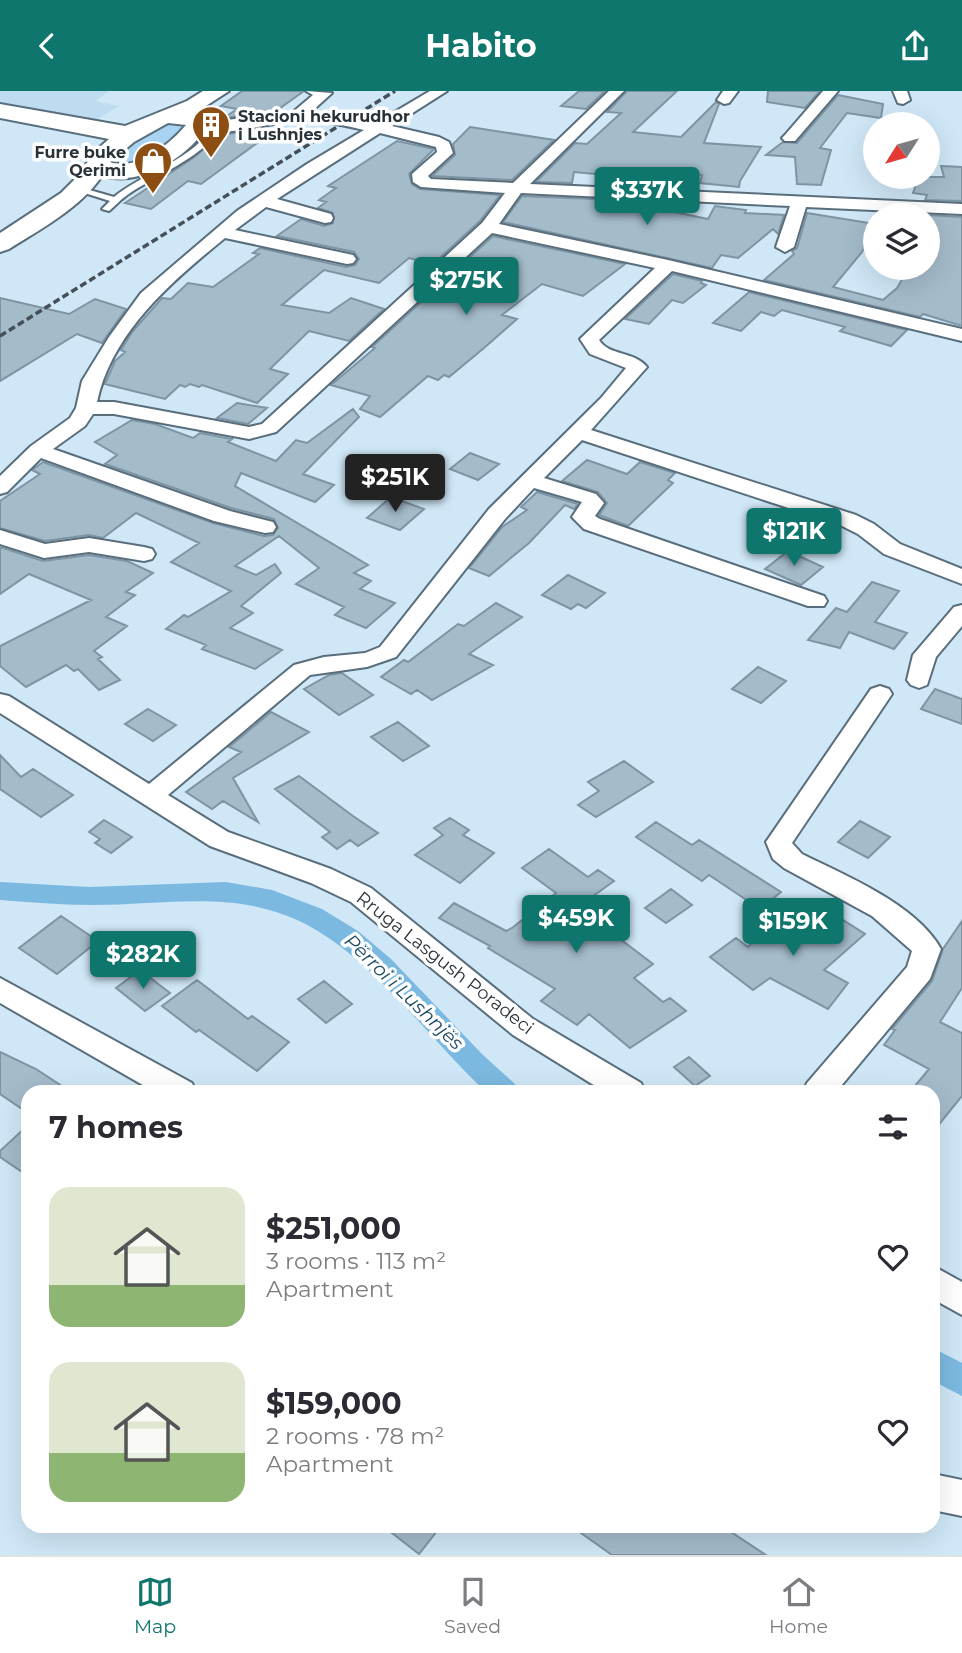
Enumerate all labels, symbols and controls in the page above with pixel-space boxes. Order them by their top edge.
text: Habito [425,26,537,65]
icon: back [28,27,66,65]
icon: share [896,27,934,65]
building icon: Stacioni hekurudhor i Lushnjes [190,104,232,159]
place label: Stacioni hekurudhor i Lushnjes [238,107,410,144]
north arrow [863,112,940,189]
map controls [863,112,940,280]
shop icon: Furre buke Qerimi [132,140,174,195]
place label: Furre buke Qerimi [35,143,126,180]
pin: $337K [598,167,696,227]
text: $337K [611,176,683,204]
button: layers [863,203,940,280]
pin: $275K [417,257,515,317]
text: $275K [430,266,502,294]
pin: $251K [346,455,444,514]
text: $251K [361,463,429,491]
pin: $121K [745,509,843,568]
text: $121K [762,517,826,545]
street label: Rruga Lasgush Poradeci [352,887,538,1039]
pin: $459K [527,895,625,955]
pin: $159K [744,899,842,958]
text: $459K [538,904,614,932]
text: $159K [759,907,827,935]
water label: Përroi i Lushnjës [340,929,468,1055]
pin: $282K [94,932,192,991]
text: $282K [106,940,180,968]
icon: filters [874,1108,912,1146]
text: 7 homes [49,1109,183,1146]
text: $251,000 [266,1210,401,1247]
icon: home [105,1215,189,1299]
icon: heart [874,1238,912,1276]
text: 3 rooms · 113 m² [266,1247,446,1275]
text: Apartment [266,1275,394,1303]
text: $159,000 [266,1385,402,1422]
icon: home [105,1390,189,1474]
icon: heart [874,1413,912,1451]
text: 2 rooms · 78 m² [266,1422,444,1450]
text: Apartment [266,1450,394,1478]
tab: Map [134,1573,176,1638]
tab: Saved [444,1573,501,1638]
tab: Home [769,1573,828,1638]

